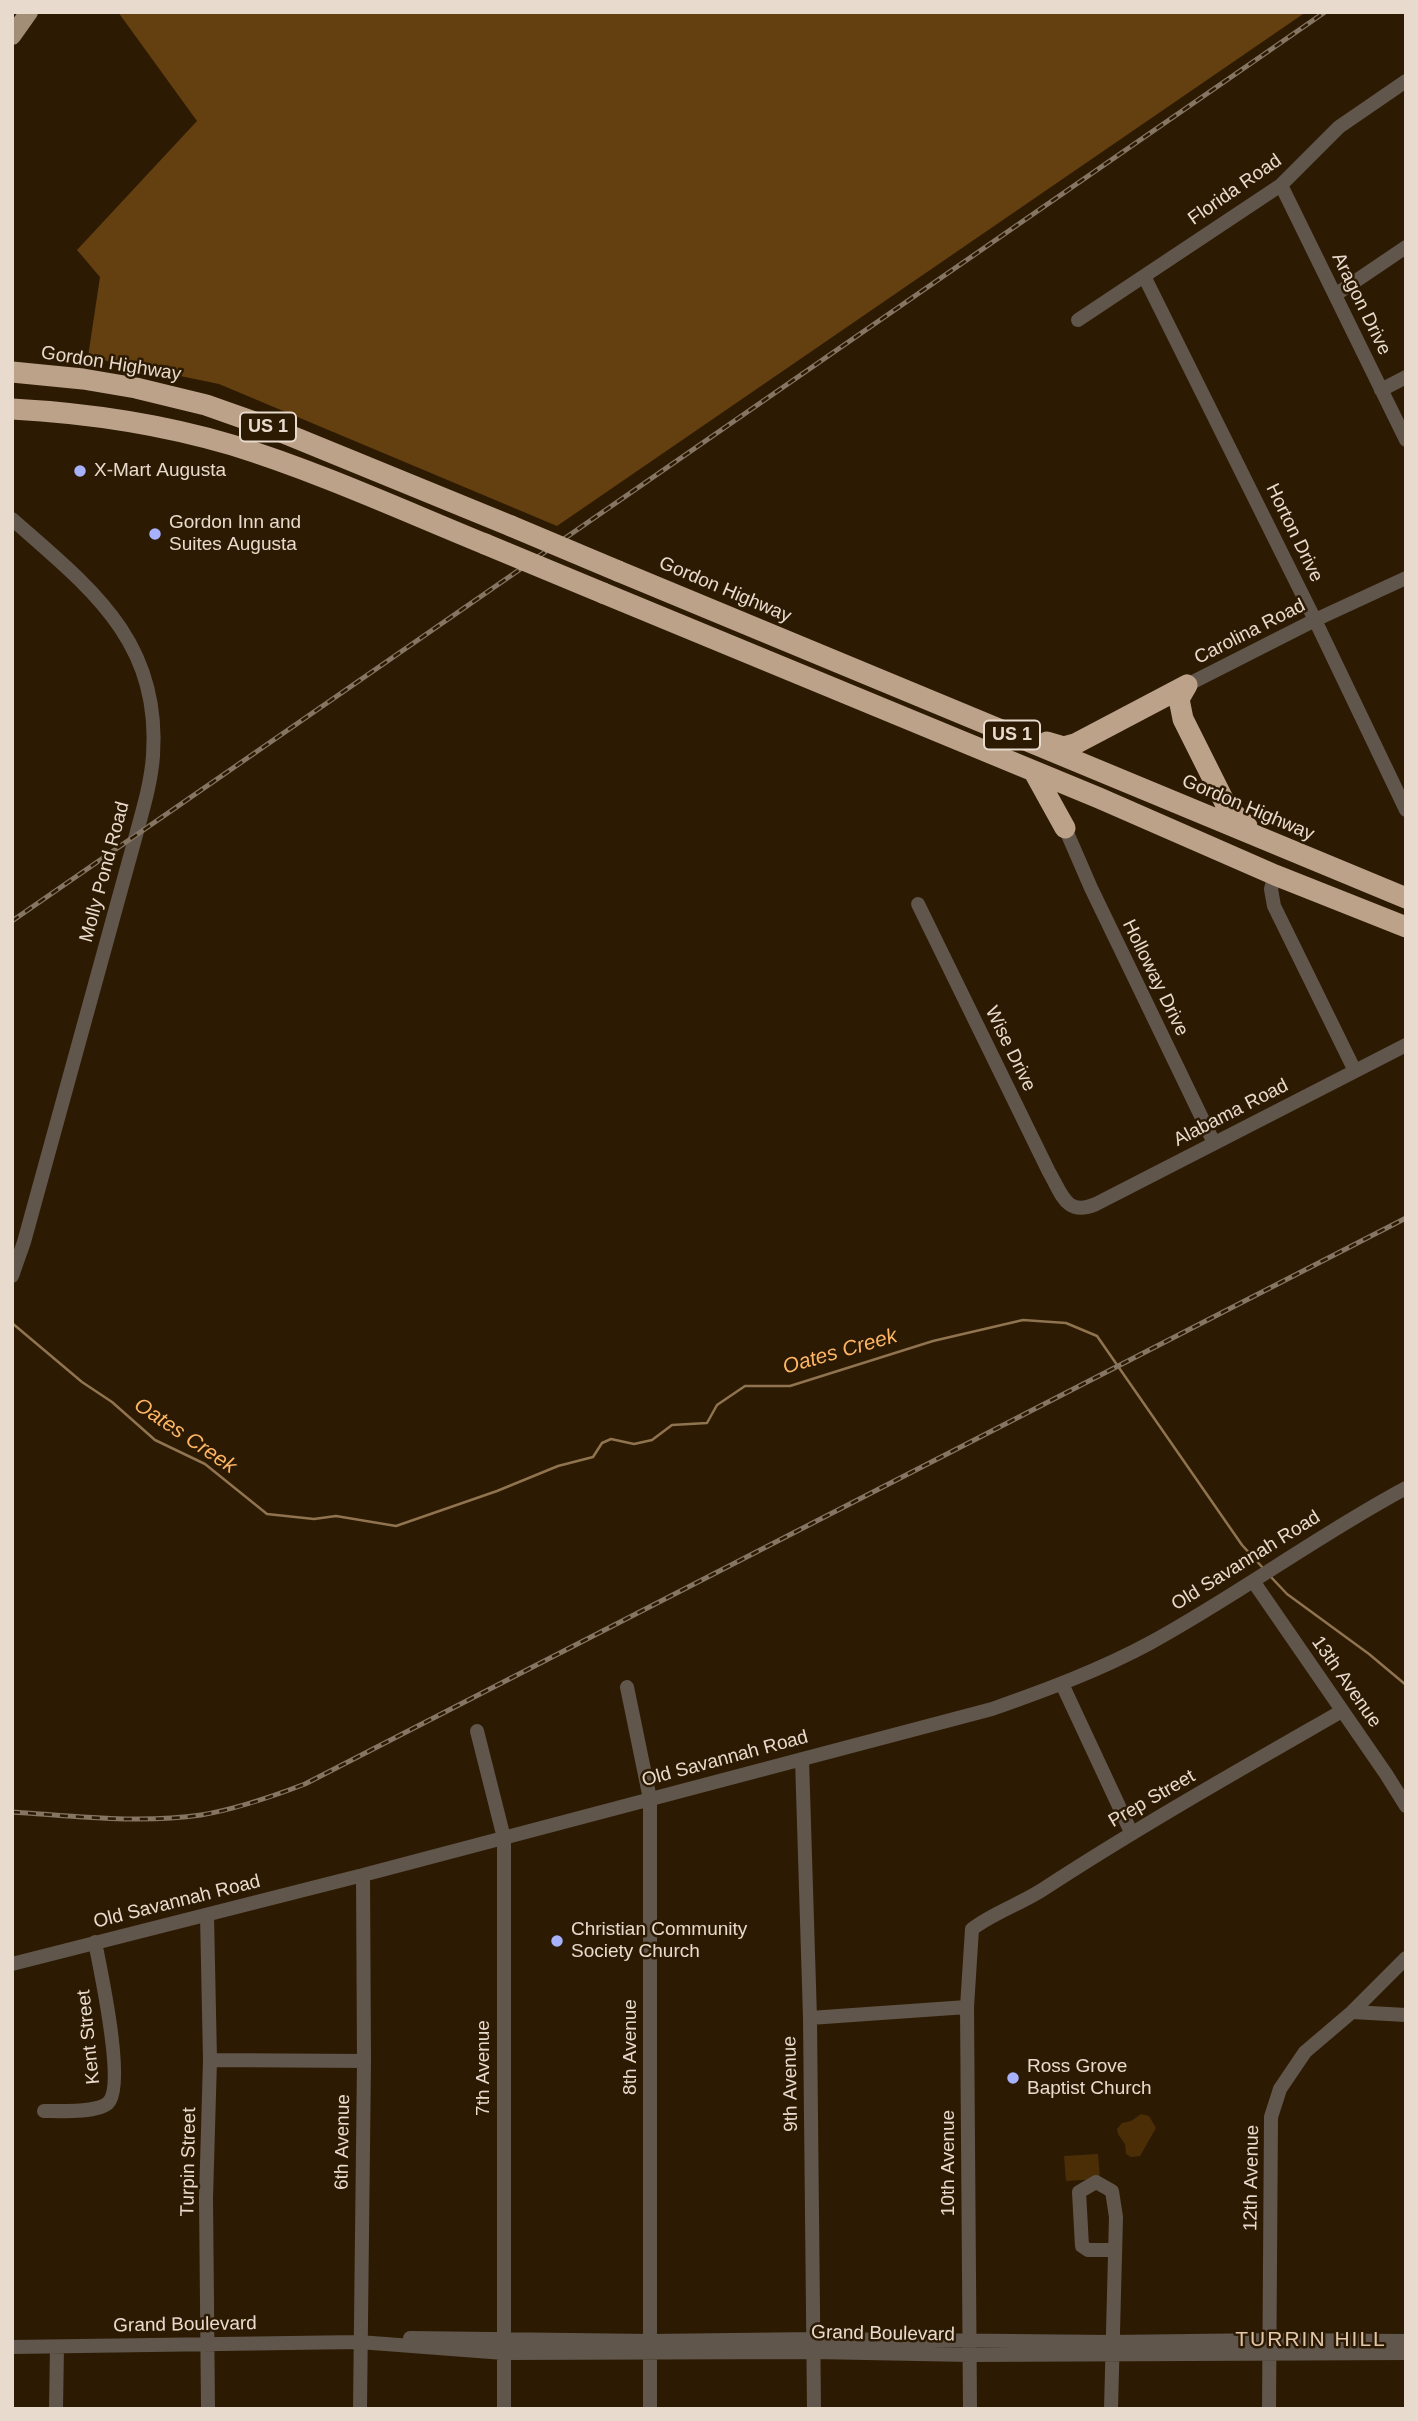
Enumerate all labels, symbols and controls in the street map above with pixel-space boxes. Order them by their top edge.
street label: Florida Road [1184,149,1286,231]
street label: Aragon Drive [1326,249,1396,359]
street label: Gordon Highway [39,342,183,386]
road number: US 1 [240,412,296,442]
place label: X-Mart Augusta [94,460,226,482]
marker: X-Mart Augusta [72,463,88,479]
street label: Horton Drive [1260,480,1328,586]
place label: Gordon Inn and Suites Augusta [169,512,301,556]
marker: Gordon Inn and Suites Augusta [147,526,163,542]
street label: Gordon Highway [655,552,795,628]
street label: Carolina Road [1191,594,1309,670]
road number: US 1 [984,720,1040,750]
street label: Gordon Highway [1178,770,1318,846]
street label: Molly Pond Road [75,799,135,945]
street label: Holloway Drive [1117,916,1193,1040]
street label: Wise Drive [980,1003,1040,1095]
street label: Alabama Road [1170,1074,1292,1152]
water label: Oates Creek [780,1324,900,1380]
water label: Oates Creek [129,1393,241,1479]
street label: Old Savannah Road [1167,1506,1325,1616]
street label: 13th Avenue [1306,1632,1386,1732]
street label: Old Savannah Road [639,1726,811,1792]
street label: Prep Street [1105,1765,1199,1833]
street label: Old Savannah Road [91,1870,263,1934]
place label: Christian Community Society Church [571,1919,747,1963]
marker: Christian Community Society Church [549,1933,565,1949]
street label: Kent Street [73,1989,105,2085]
street label: 8th Avenue [620,1999,642,2095]
street label: 7th Avenue [473,2020,495,2116]
street label: 9th Avenue [779,2036,803,2132]
place label: Ross Grove Baptist Church [1027,2056,1152,2100]
marker: Ross Grove Baptist Church [1005,2070,1021,2086]
street label: 6th Avenue [331,2094,355,2190]
street label: Turpin Street [177,2107,201,2217]
street label: 10th Avenue [938,2110,960,2216]
street label: 12th Avenue [1240,2125,1264,2231]
street label: Grand Boulevard [113,2312,257,2338]
street label: Grand Boulevard [811,2321,955,2347]
district label: TURRIN HILL [1237,2327,1385,2353]

